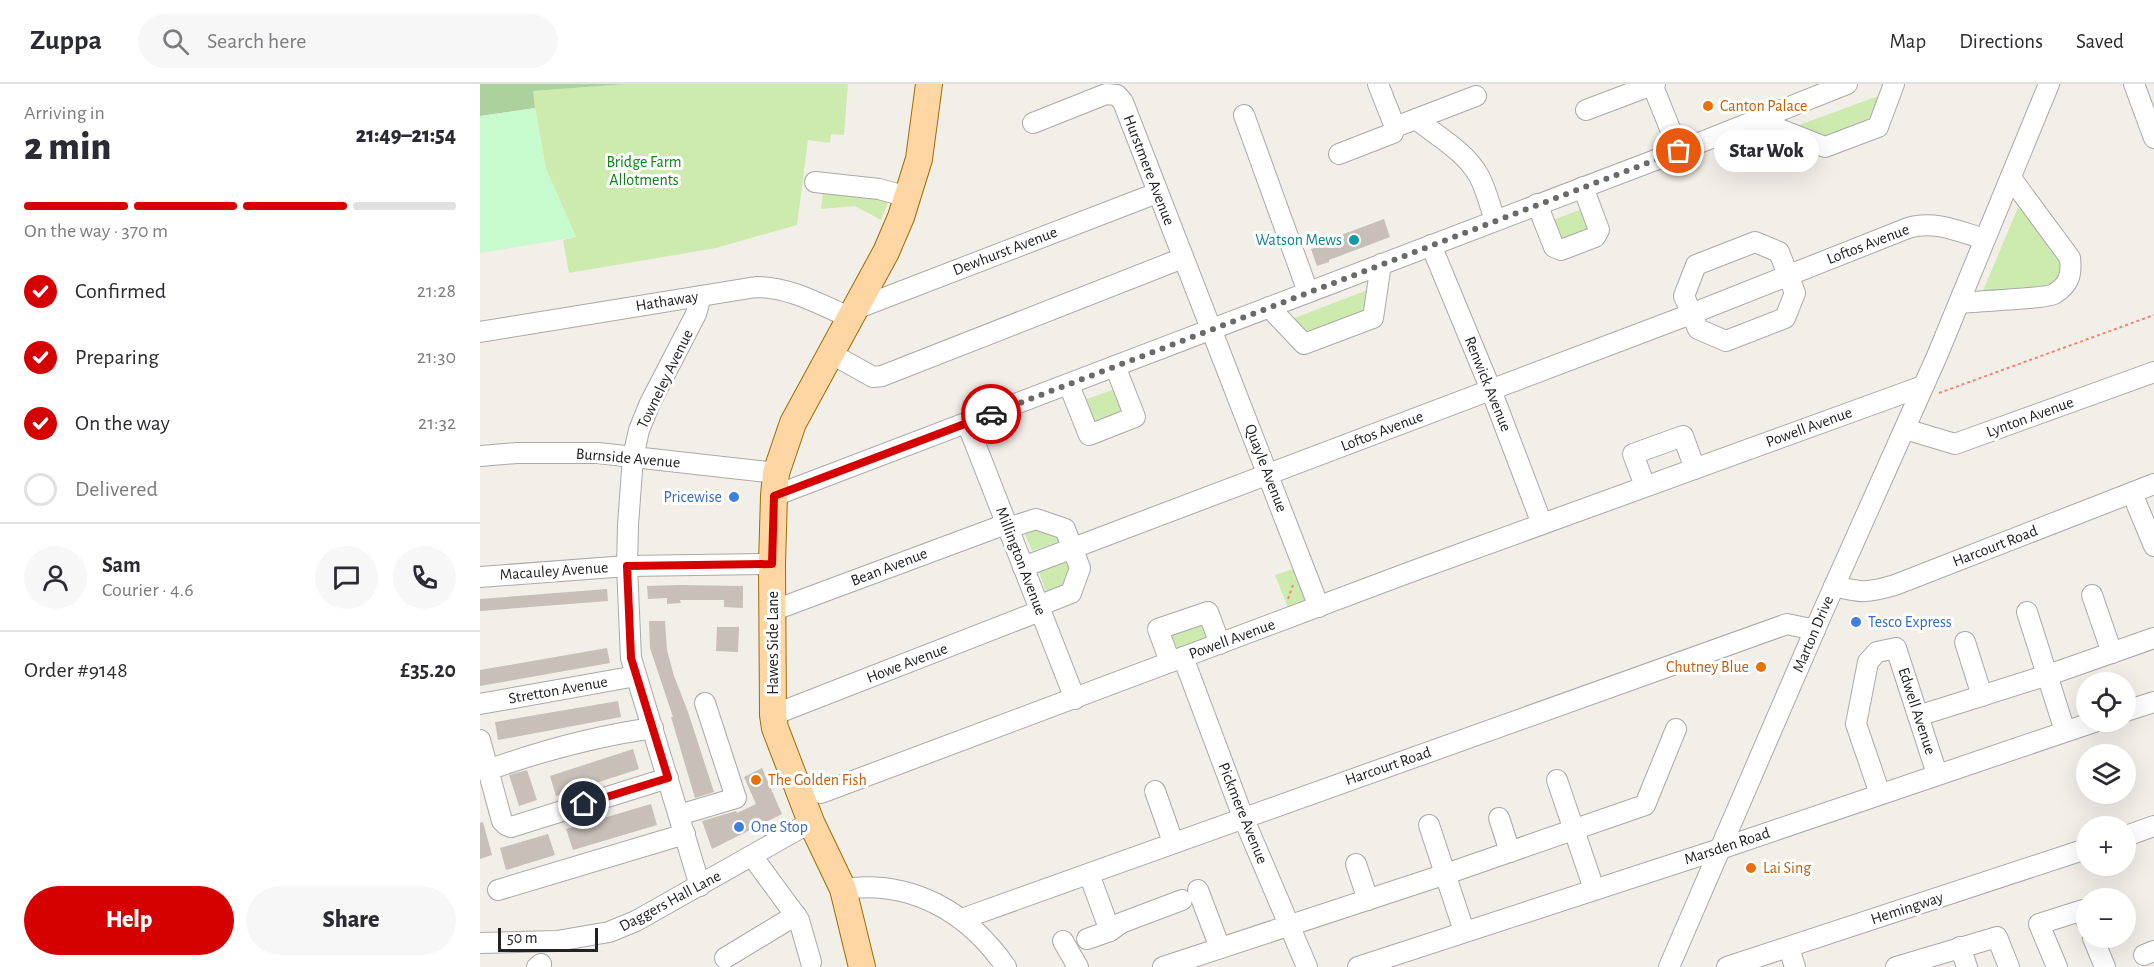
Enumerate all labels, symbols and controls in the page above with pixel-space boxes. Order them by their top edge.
search box [138,14,558,68]
icon: search [159,25,192,58]
text: Zuppa [30,27,102,55]
text: Search here [207,30,307,52]
text: Map [1890,31,1926,52]
text: Directions [1959,31,2043,52]
text: Saved [2076,31,2124,52]
place label: Canton Palace [1720,98,1807,114]
marker: Canton Palace [1701,99,1715,113]
text: Arriving in [24,103,105,123]
street label: Hurstmere Avenue [1121,113,1177,227]
text: 21:49–21:54 [356,124,456,146]
pin [1653,125,1704,176]
text: 2 min [24,128,111,167]
callout: Star Wok [1715,130,1820,172]
icon: bag [1662,134,1695,167]
text: Star Wok [1729,141,1804,161]
park label: Bridge Farm Allotments [606,154,682,188]
text: On the way · 370 m [24,221,168,241]
street label: Loftos Avenue [1825,221,1911,267]
street label: Dewhurst Avenue [951,224,1059,278]
place label: Watson Mews [1255,232,1342,248]
marker: Watson Mews [1347,233,1361,247]
icon: check [24,275,57,308]
text: Confirmed [75,280,166,302]
text: 21:28 [417,281,456,301]
street label: Hathaway [635,288,700,315]
street label: Towneley Avenue [634,327,697,432]
street label: Renwick Avenue [1462,334,1514,434]
icon: check [24,341,57,374]
text: Preparing [75,346,159,368]
text: 21:30 [417,347,456,367]
courier [961,384,1021,444]
street label: Lynton Avenue [1984,394,2076,441]
icon: car [975,398,1008,431]
street label: Powell Avenue [1764,404,1854,450]
icon: check [24,407,57,440]
street label: Loftos Avenue [1339,408,1425,454]
text: On the way [75,412,170,434]
text: 21:32 [418,413,456,433]
street label: Quayle Avenue [1241,422,1290,515]
street label: Burnside Avenue [575,445,681,471]
text: Delivered [75,478,158,500]
place label: Pricewise [663,489,722,505]
marker: Pricewise [727,490,741,504]
street label: Millington Avenue [993,505,1049,617]
street label: Harcourt Road [1950,522,2040,570]
street label: Bean Avenue [849,545,929,589]
button: person [24,546,87,609]
button: chat [315,546,378,609]
button: phone [393,546,456,609]
text: Sam [102,554,141,576]
street label: Macauley Avenue [499,559,609,584]
text: Courier · 4.6 [102,580,194,600]
street label: Hawes Side Lane [765,591,781,695]
street label: Marton Drive [1790,593,1836,675]
place label: Tesco Express [1868,614,1952,630]
marker: Tesco Express [1849,615,1863,629]
street label: Powell Avenue [1187,616,1277,662]
street label: Howe Avenue [864,640,950,686]
text: Order #9148 [24,659,128,681]
text: £35.20 [400,659,456,681]
place label: Chutney Blue [1666,659,1749,676]
marker: Chutney Blue [1754,660,1768,674]
street label: Edwell Avenue [1895,665,1939,757]
map controls [2076,672,2136,948]
button: locate [2076,672,2136,732]
street label: Stretton Avenue [507,673,609,707]
street label: Harcourt Road [1343,744,1433,788]
button: layers [2076,744,2136,804]
street label: Pickmere Avenue [1215,760,1271,866]
place label: The Golden Fish [768,772,867,788]
marker: The Golden Fish [749,773,763,787]
pin [558,778,609,829]
icon: home [567,787,600,820]
button: + [2076,816,2136,876]
place label: One Stop [751,819,808,835]
marker: One Stop [732,820,746,834]
street label: Marsden Road [1682,825,1772,867]
place label: Lai Sing [1763,860,1811,876]
marker: Lai Sing [1744,861,1758,875]
street label: Daggers Hall Lane [617,868,723,934]
button: Help [24,886,234,955]
button: Share [246,886,456,955]
button: − [2076,888,2136,948]
street label: Hemingway [1869,889,1946,928]
scale bar [498,925,598,952]
text: 50 m [507,930,538,946]

